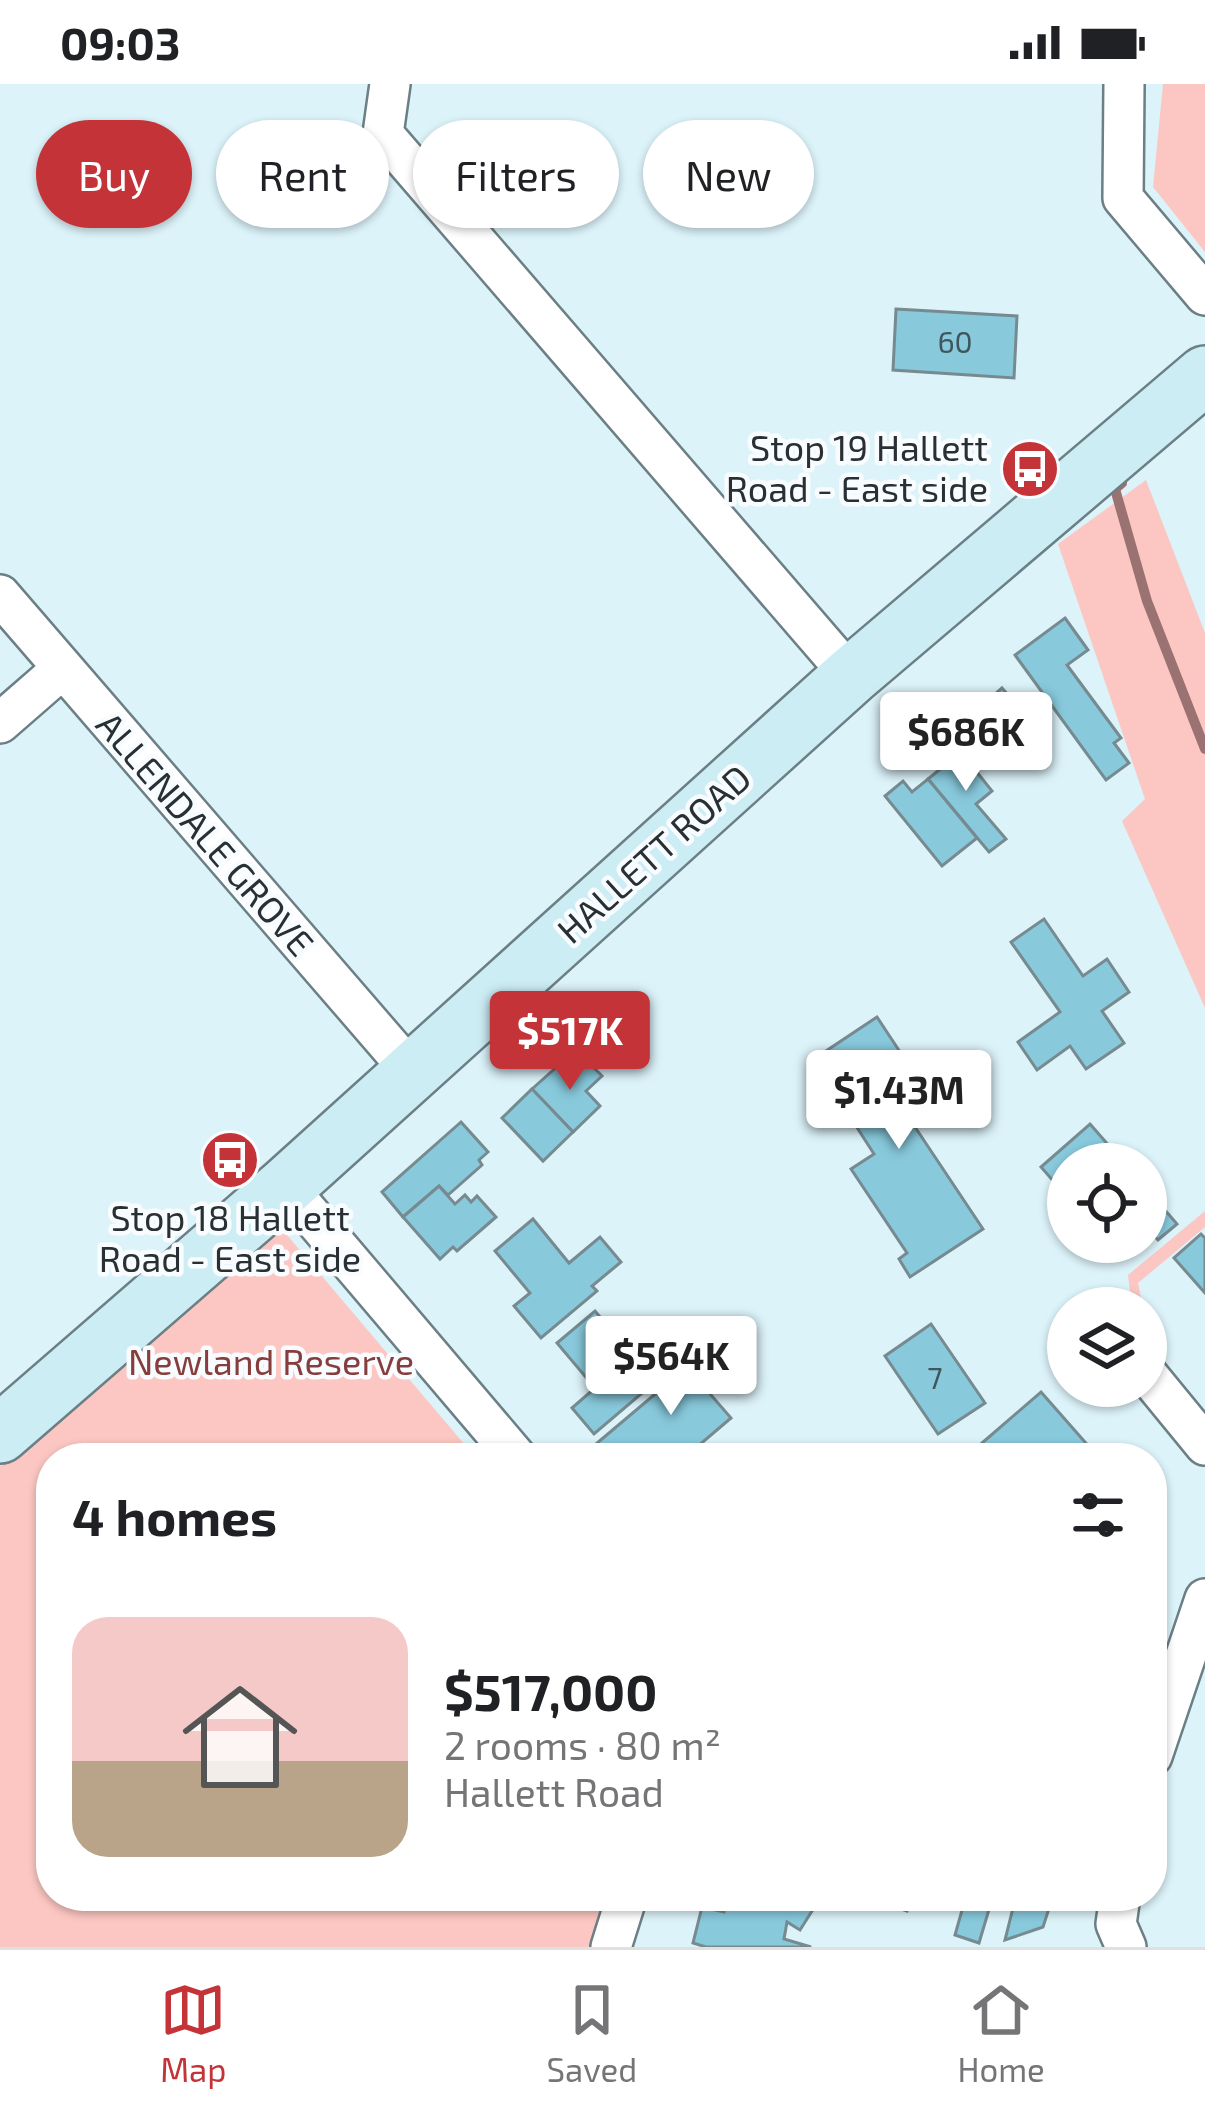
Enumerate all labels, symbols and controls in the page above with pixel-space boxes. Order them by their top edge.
text: 09:03 [60,15,180,69]
chip: Buy [36,120,192,228]
chip: Rent [216,120,389,228]
chip: Filters [413,120,619,228]
chip: New [643,120,814,228]
house number: 60 [937,323,973,359]
place label: Stop 19 Hallett Road - East side [726,425,988,509]
bus stop icon: Stop 19 Hallett Road - East side [999,438,1061,500]
pin: $686K [882,692,1050,794]
street label: ALLENDALE GROVE [89,702,324,964]
text: $686K [907,707,1025,754]
street label: HALLETT ROAD [548,755,758,951]
pin: $517K [486,991,654,1093]
text: $517K [517,1006,623,1053]
pin: $1.43M [801,1050,997,1152]
text: $1.43M [833,1065,965,1112]
bus stop icon: Stop 18 Hallett Road - East side [199,1129,261,1191]
map controls [1047,1143,1167,1407]
button: locate [1047,1143,1167,1263]
place label: Stop 18 Hallett Road - East side [99,1195,361,1279]
button: layers [1047,1287,1167,1407]
pin: $564K [587,1316,755,1418]
text: $564K [613,1331,729,1378]
park label: Newland Reserve [128,1339,414,1382]
house number: 7 [927,1359,943,1395]
icon: filters [1065,1482,1131,1548]
text: 4 homes [72,1485,277,1546]
text: $517,000 [444,1660,657,1721]
icon: home [168,1665,312,1809]
text: 2 rooms · 80 m² [444,1721,721,1768]
text: Hallett Road [444,1768,664,1815]
tab: Map [160,1977,226,2089]
tab: Saved [547,1977,637,2089]
tab: Home [957,1977,1045,2089]

